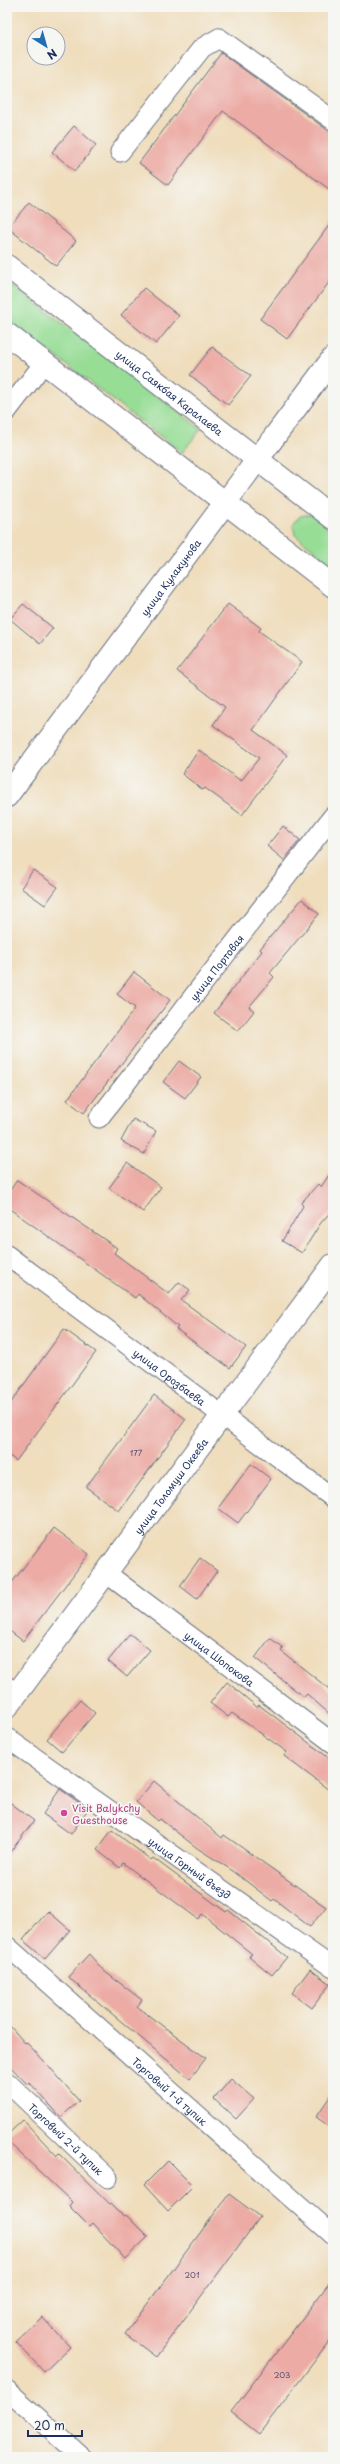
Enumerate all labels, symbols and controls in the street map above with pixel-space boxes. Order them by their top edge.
north arrow [26,26,66,66]
text: N [43,45,61,64]
street label: улица Саякбая Каралаева [113,346,227,439]
street label: улица Кулакунова [136,535,204,619]
street label: улица Портовая [186,931,246,1003]
street label: улица Орозбаева [131,1344,210,1409]
street label: улица Толомуш Океева [130,1434,211,1537]
house number: 177 [130,1447,143,1459]
street label: улица Шопокова [182,1627,258,1690]
place label: Visit Balykchy Guesthouse [72,1800,140,1827]
marker: Visit Balykchy Guesthouse [59,1808,69,1818]
street label: улица Горный въезд [145,1833,235,1902]
street label: Торговый 1-й тупик [129,2053,211,2128]
street label: Торговый 2-й тупик [26,2099,107,2178]
house number: 201 [184,2269,200,2281]
house number: 203 [274,2369,290,2381]
scale bar [28,2412,82,2438]
text: 20 m [34,2416,65,2434]

